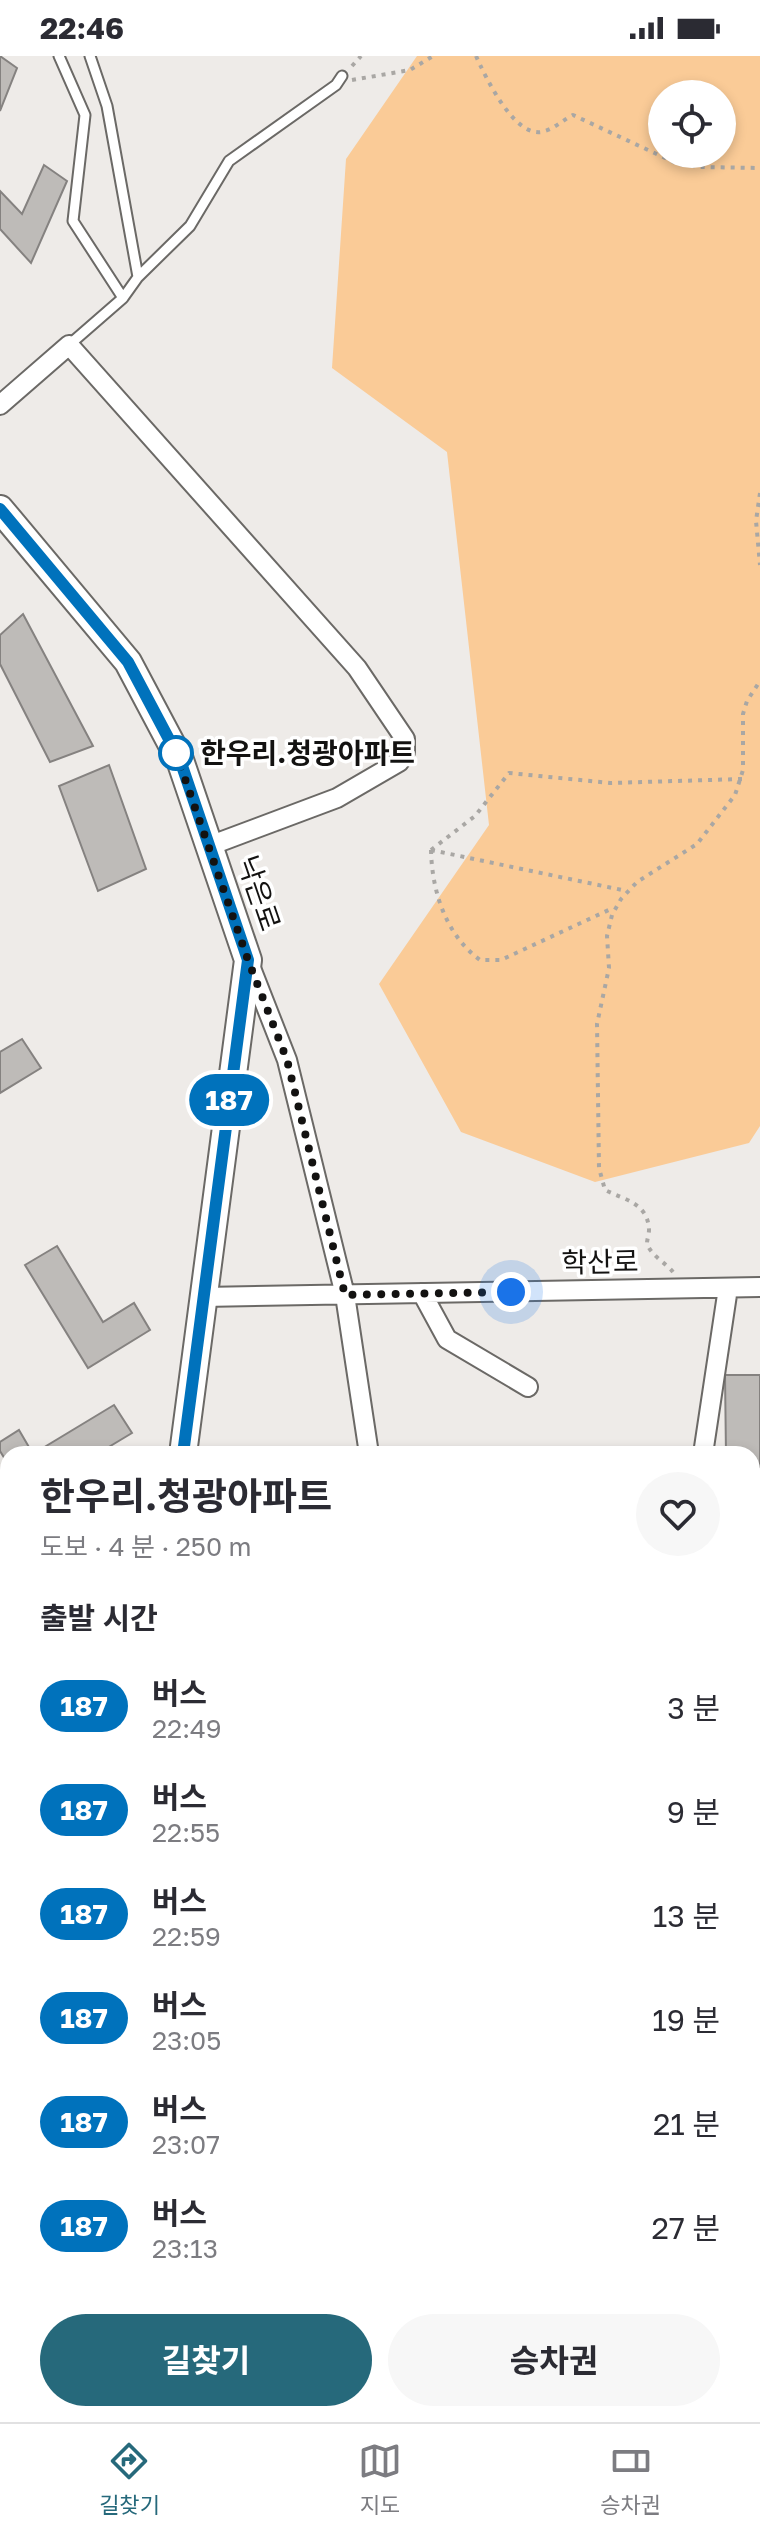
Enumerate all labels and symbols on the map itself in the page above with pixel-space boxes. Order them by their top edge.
marker: 한우리.청광아파트 [159,736,193,770]
place label: 한우리.청광아파트 [200,736,415,769]
street label: 낙은로 [231,851,288,935]
line badge: 187 [183,1074,275,1126]
street label: 학산로 [561,1244,639,1279]
your location [491,1272,531,1312]

